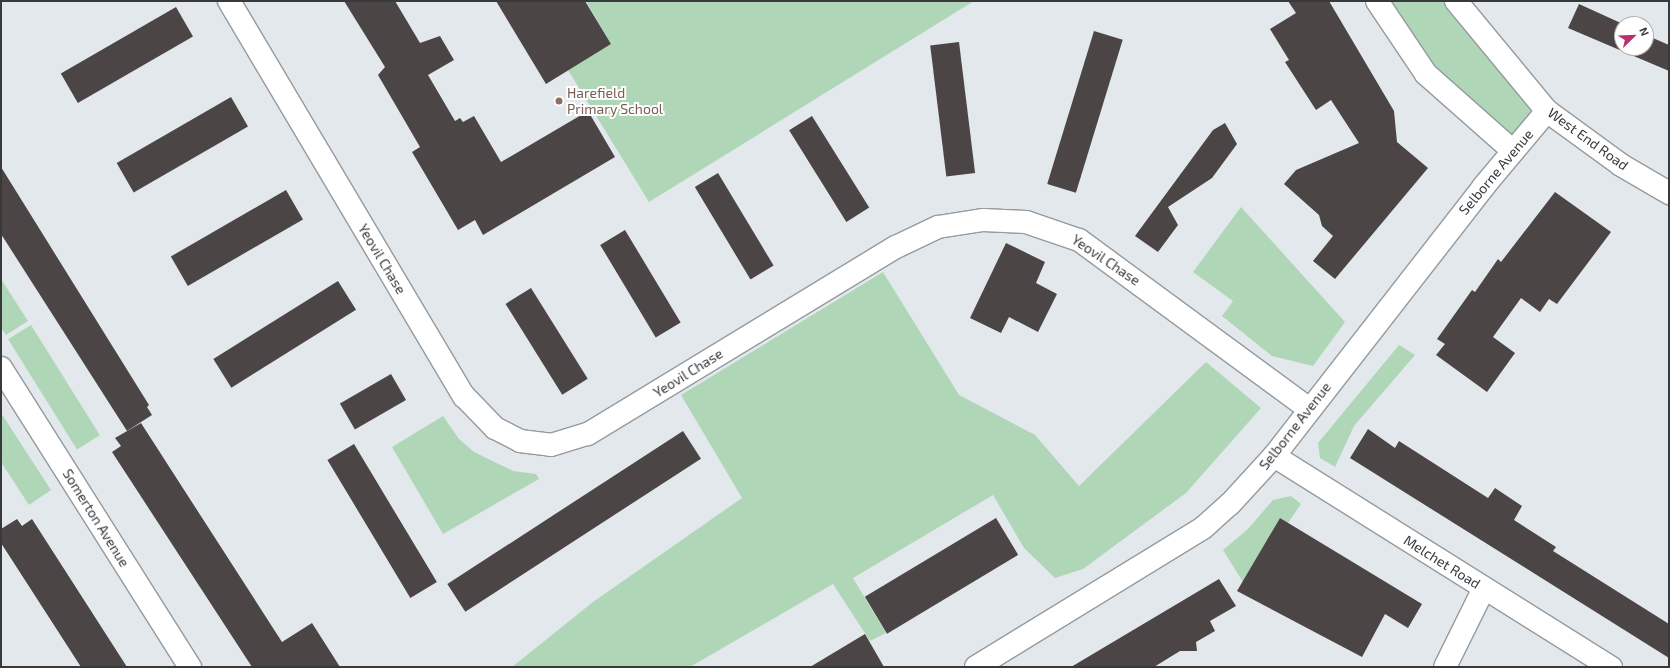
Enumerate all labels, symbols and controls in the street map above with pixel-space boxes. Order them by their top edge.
north arrow [1614,16,1654,56]
text: N [1637,25,1652,38]
place label: Harefield Primary School [567,85,663,118]
marker: Harefield Primary School [554,96,564,106]
street label: West End Road [1544,104,1632,174]
street label: Selborne Avenue [1455,126,1537,218]
street label: Yeovil Chase [354,221,410,297]
street label: Yeovil Chase [1069,231,1143,289]
street label: Yeovil Chase [650,345,726,401]
street label: Selborne Avenue [1256,379,1334,473]
street label: Somerton Avenue [59,466,133,570]
street label: Melchet Road [1401,532,1483,592]

